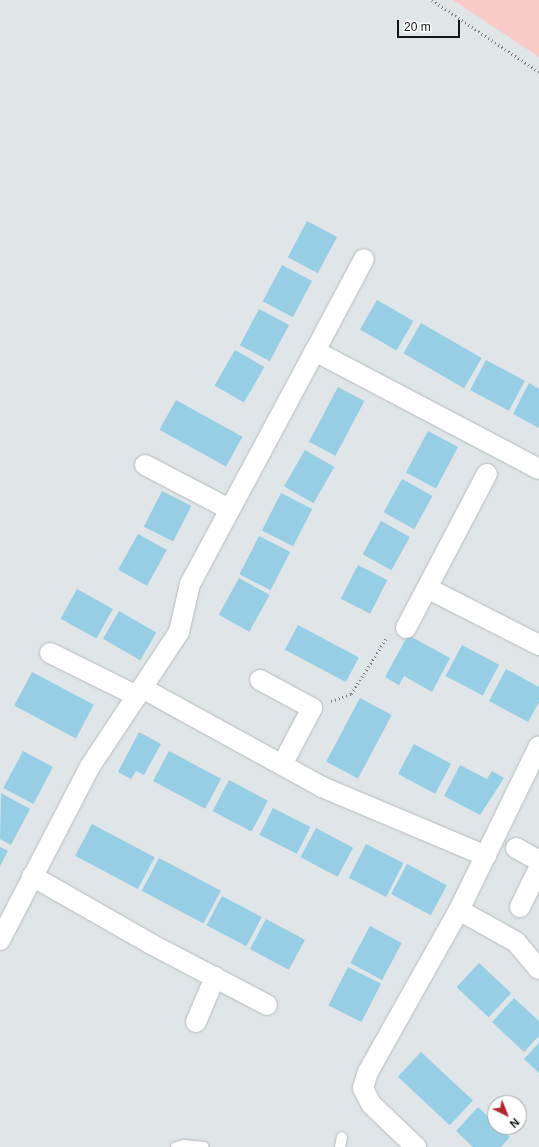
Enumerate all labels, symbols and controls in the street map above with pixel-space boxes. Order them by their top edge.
scale bar [399,12,462,38]
text: 20 m [404,20,431,34]
north arrow [487,1095,527,1135]
text: N [508,1116,522,1130]

